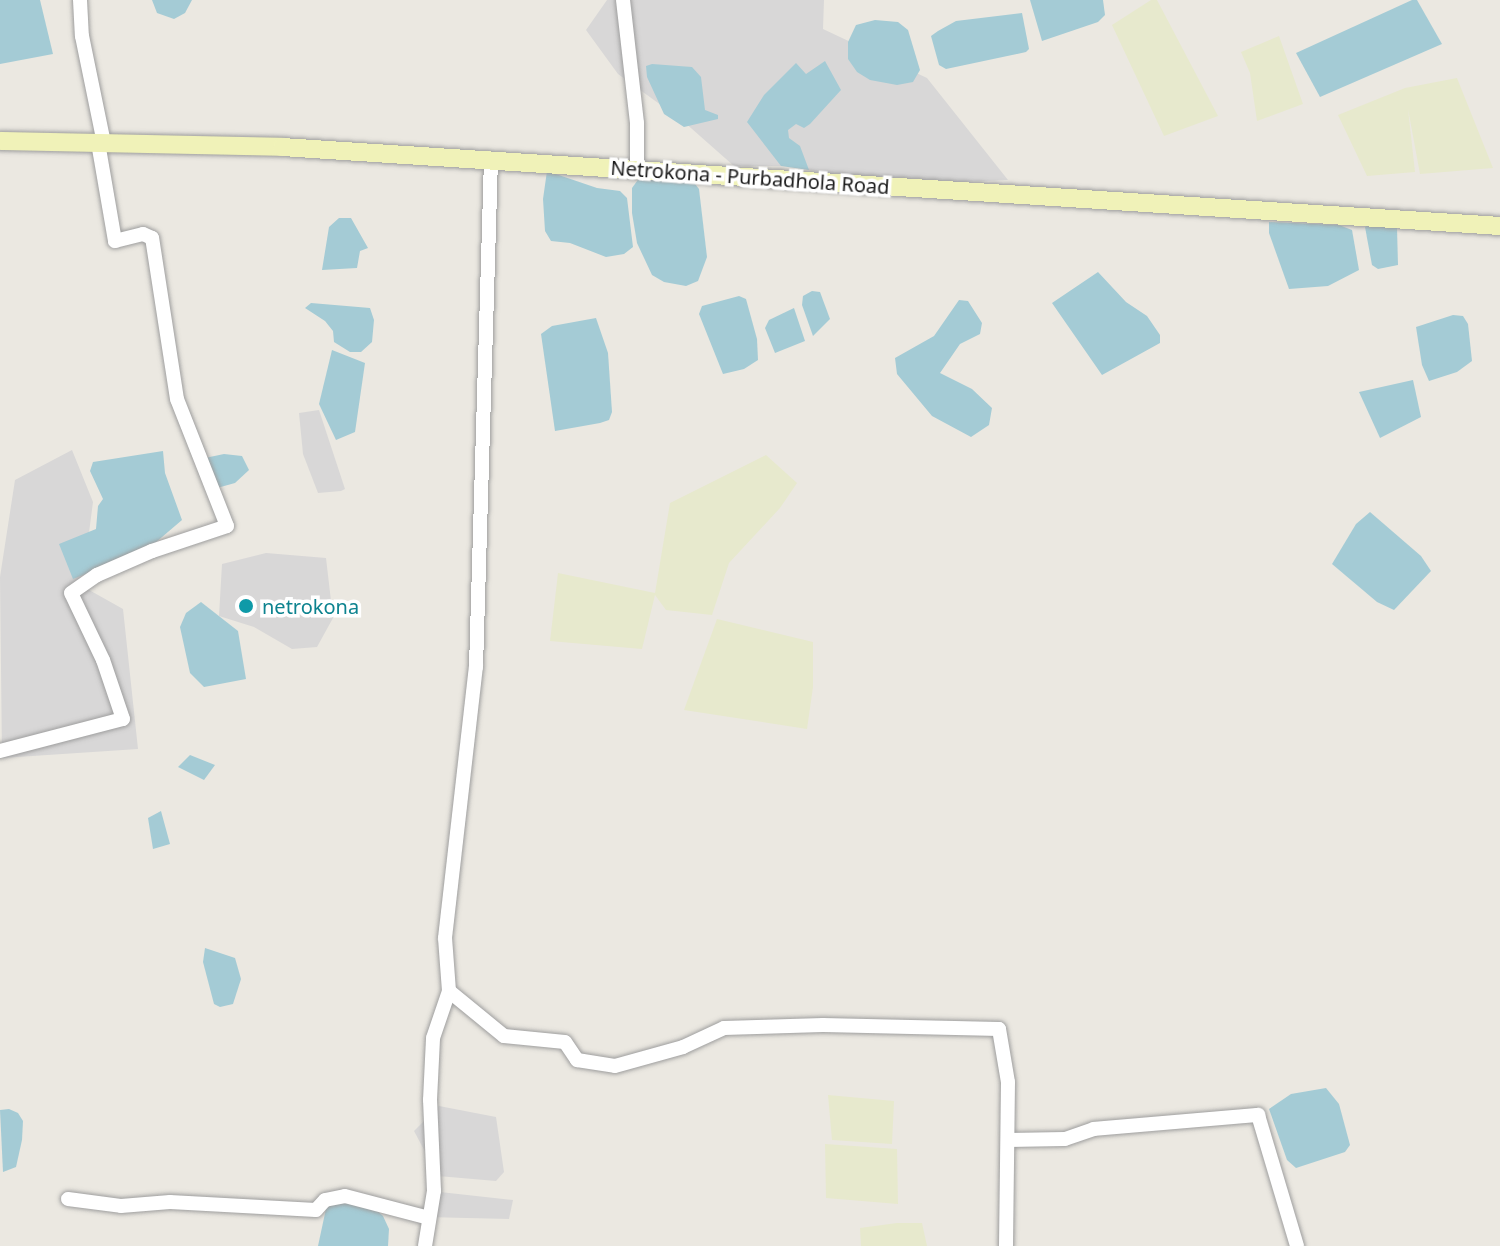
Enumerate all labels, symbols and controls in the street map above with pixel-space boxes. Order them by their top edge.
street label: Netrokona - Purbadhola Road [610,155,890,199]
place label: netrokona [262,594,359,618]
marker: netrokona [237,597,255,615]

